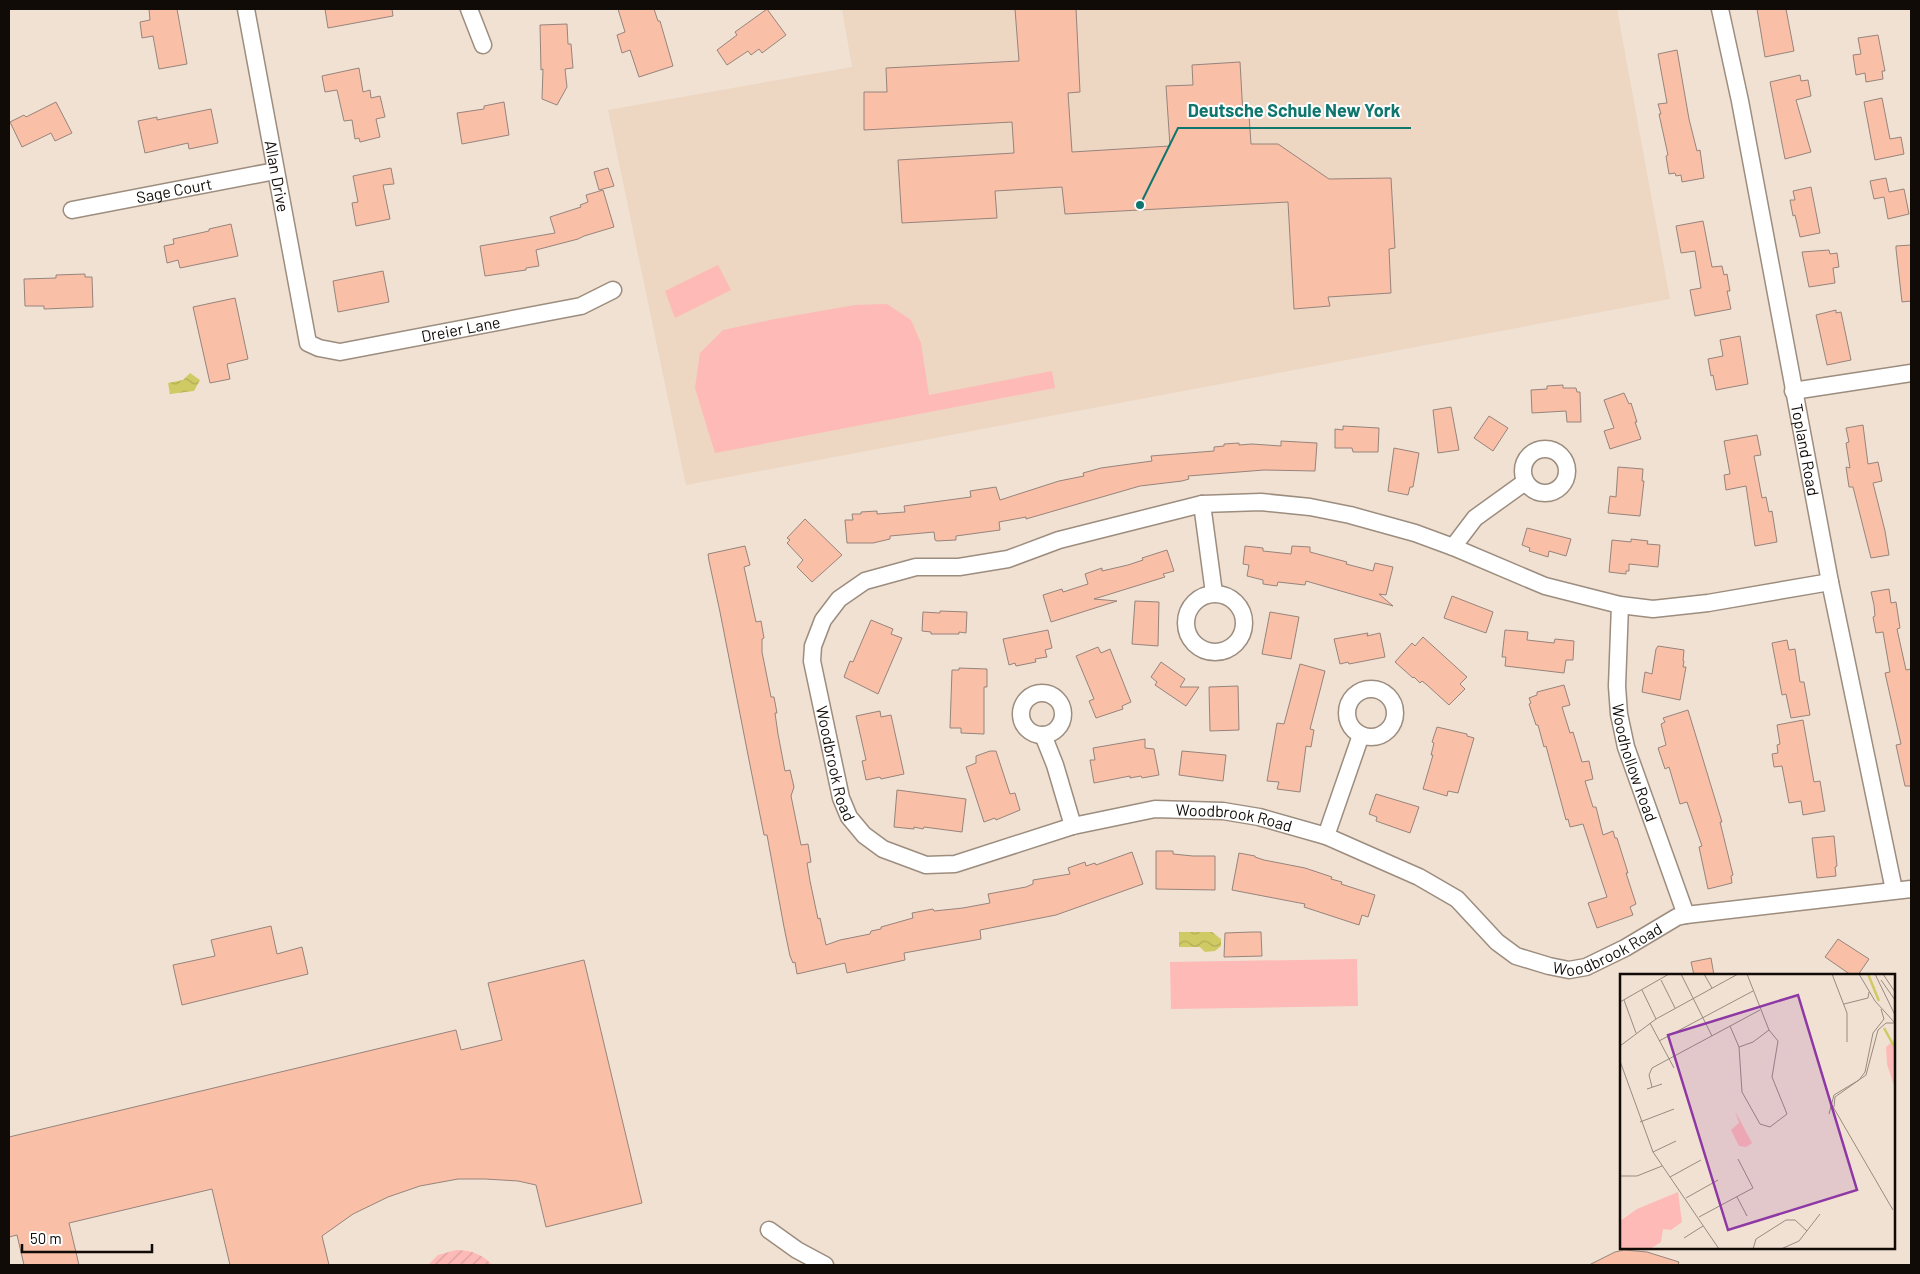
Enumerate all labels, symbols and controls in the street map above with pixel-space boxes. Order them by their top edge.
callout: Deutsche Schule New York [1178,95,1411,128]
text: Deutsche Schule New York [1188,99,1401,121]
street label: Allan Drive [262,139,294,214]
street label: Sage Court [135,173,213,206]
street label: Dreier Lane [419,312,502,345]
street label: Topland Road [1788,402,1824,497]
street label: Woodhollow Road [1609,703,1662,824]
street label: Woodbrook Road [813,704,860,824]
street label: Woodbrook Road [1175,800,1295,835]
street label: Woodbrook Road [1551,918,1665,979]
inset map [1620,974,1895,1249]
scale bar [22,1222,152,1254]
text: 50 m [30,1229,62,1247]

